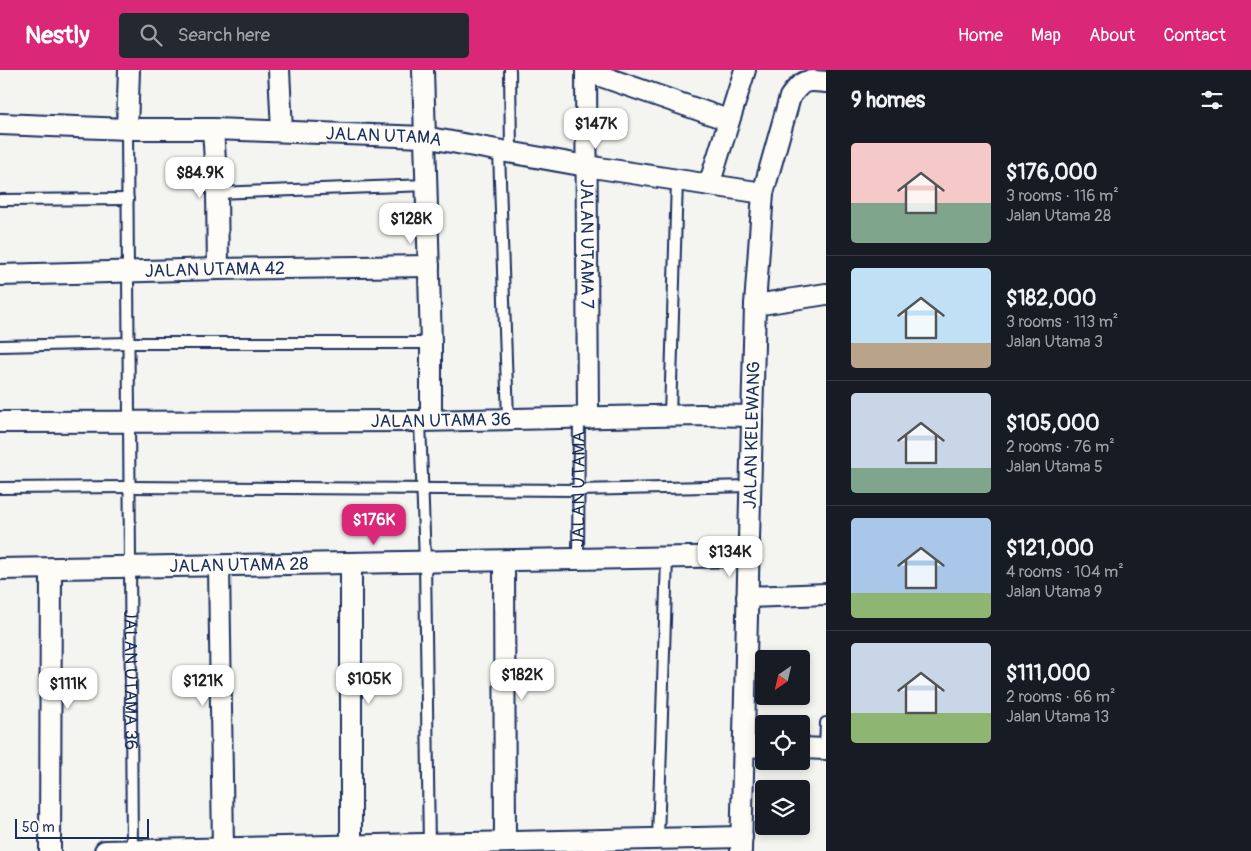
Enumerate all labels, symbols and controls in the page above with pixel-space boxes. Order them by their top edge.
search box [119,13,469,58]
text: Nestly [25,21,89,50]
icon: search [137,21,165,49]
text: Search here [177,23,270,47]
text: Home [958,24,1003,47]
text: Map [1031,24,1061,47]
text: About [1089,24,1135,47]
text: Contact [1163,24,1226,47]
icon: filters [1198,86,1226,114]
text: 9 homes [851,87,925,114]
pin: $147K [561,108,631,150]
text: $147K [575,114,617,134]
street label: JALAN UTAMA [325,122,444,151]
pin: $84.9K [159,156,241,199]
text: $176,000 [1006,159,1097,186]
text: $84.9K [176,163,224,183]
icon: home [891,163,951,223]
street label: JALAN UTAMA 7 [575,179,599,309]
text: 3 rooms · 116 m² [1006,186,1119,206]
pin: $128K [376,202,446,245]
text: Jalan Utama 28 [1006,206,1111,226]
text: $128K [390,209,432,229]
street label: JALAN UTAMA 42 [144,257,285,283]
text: $182,000 [1006,285,1096,312]
icon: home [891,288,951,348]
text: 3 rooms · 113 m² [1006,312,1118,332]
text: Jalan Utama 3 [1006,332,1103,352]
street label: JALAN KELEWANG [738,361,765,509]
street label: JALAN UTAMA 36 [371,408,511,433]
text: $105,000 [1006,410,1100,437]
icon: home [891,413,951,473]
street label: JALAN UTAMA [567,431,590,547]
text: 2 rooms · 76 m² [1006,437,1115,457]
text: Jalan Utama 5 [1006,457,1103,477]
pin: $176K [339,504,409,546]
text: $176K [353,510,395,530]
text: $121,000 [1006,535,1094,562]
pin: $134K [695,536,765,578]
icon: home [891,538,951,598]
text: $134K [709,542,751,562]
street label: JALAN UTAMA 28 [169,552,309,578]
text: 4 rooms · 104 m² [1006,562,1124,582]
text: Jalan Utama 9 [1006,582,1102,602]
street label: JALAN UTAMA 36 [119,610,143,750]
north arrow [755,650,810,705]
map controls [755,650,810,835]
pin: $182K [487,658,557,701]
text: $111,000 [1006,660,1090,687]
pin: $105K [334,662,404,705]
icon: home [891,663,951,723]
pin: $121K [168,664,238,707]
text: $182K [501,665,543,685]
pin: $111K [33,668,103,710]
text: $105K [347,669,391,689]
text: $121K [183,671,223,691]
text: $111K [49,674,87,694]
text: 2 rooms · 66 m² [1006,687,1116,707]
text: Jalan Utama 13 [1006,707,1109,727]
button: locate [755,715,810,770]
button: layers [755,780,810,835]
scale bar [15,816,149,839]
text: 50 m [22,819,55,836]

